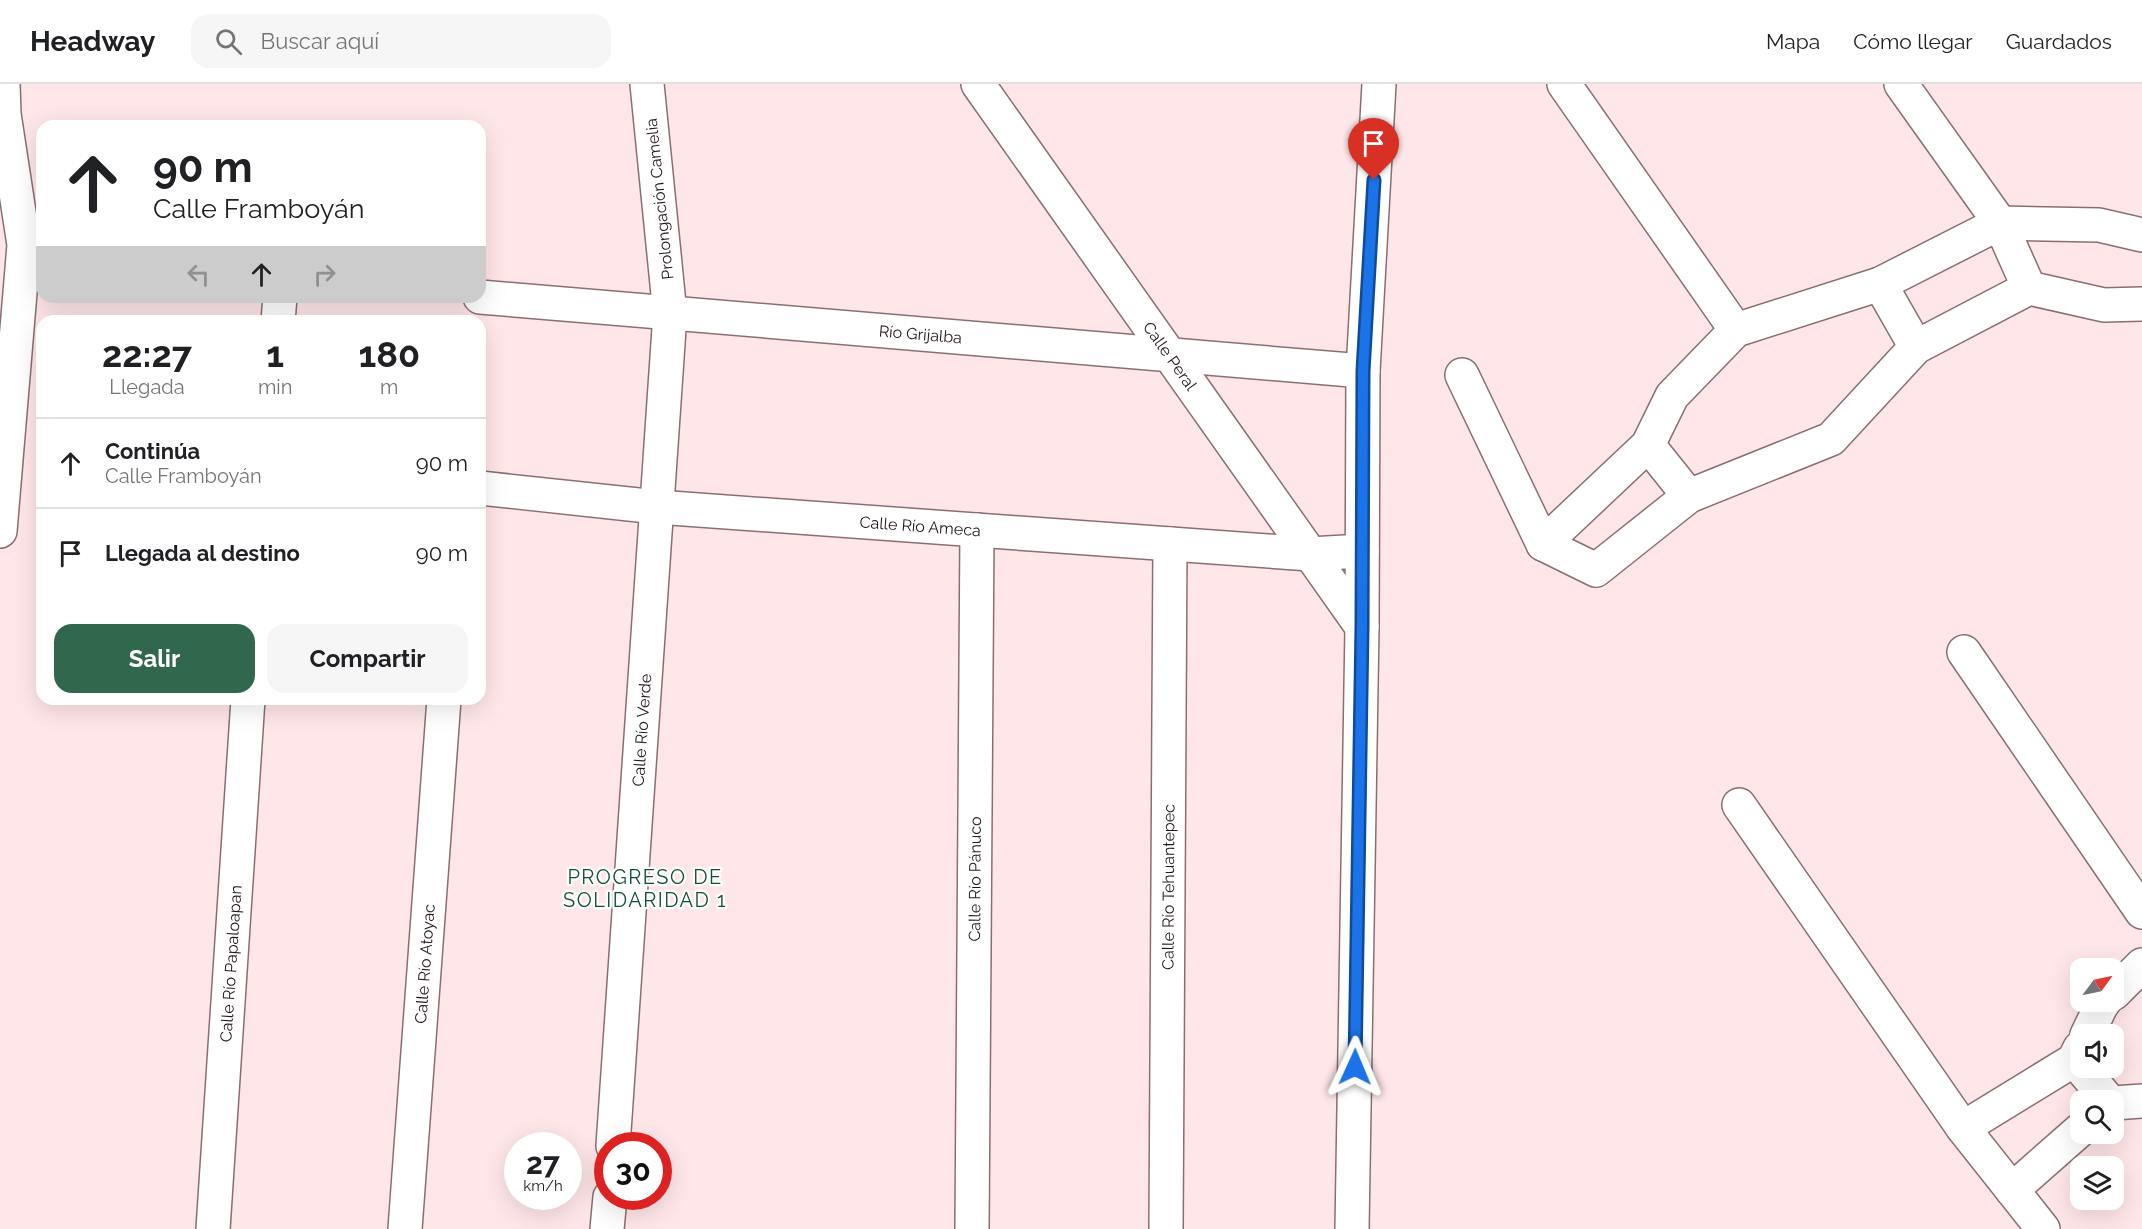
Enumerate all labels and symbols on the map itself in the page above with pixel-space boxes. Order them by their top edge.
street label: Prolongación Camelia [642,117,677,281]
pin [1348,118,1399,180]
street label: Calle Peral [1139,318,1201,395]
street label: Río Grijalba [878,321,963,347]
street label: Calle Río Ameca [859,513,982,540]
street label: Calle Río Verde [629,673,655,787]
street label: Calle Río Tehuantepec [1159,804,1178,970]
street label: Calle Río Pánuco [965,816,985,942]
district label: PROGRESO DE SOLIDARIDAD 1 [563,865,727,912]
street label: Calle Río Papaloapan [216,885,246,1043]
street label: Calle Río Atoyac [411,903,439,1024]
north arrow [2070,958,2124,1012]
position arrow [1323,1035,1387,1099]
speed limit sign: 30 [594,1132,672,1210]

